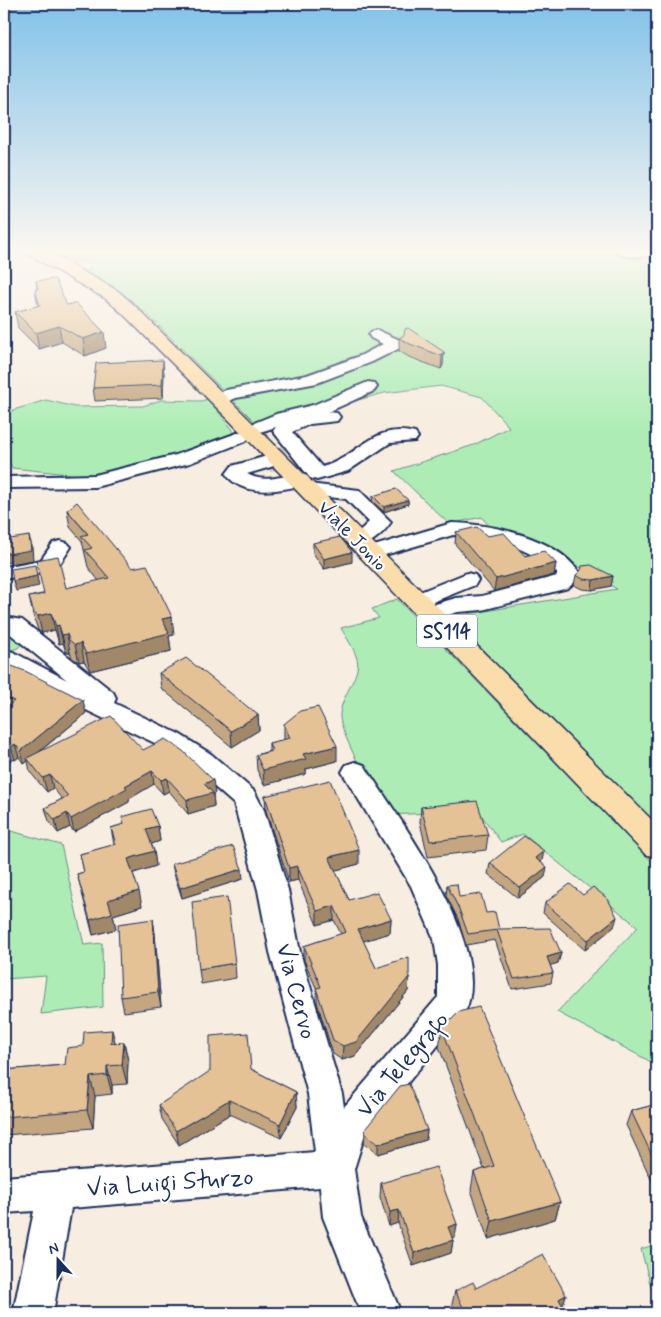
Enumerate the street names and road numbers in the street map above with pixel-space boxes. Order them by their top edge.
street label: Viale Jonio [311,495,393,577]
road number: SS114 [417,614,477,648]
street label: Via Cervo [268,940,323,1043]
street label: Via Telegrafo [350,1006,458,1126]
street label: Via Luigi Sturzo [86,1162,255,1208]

